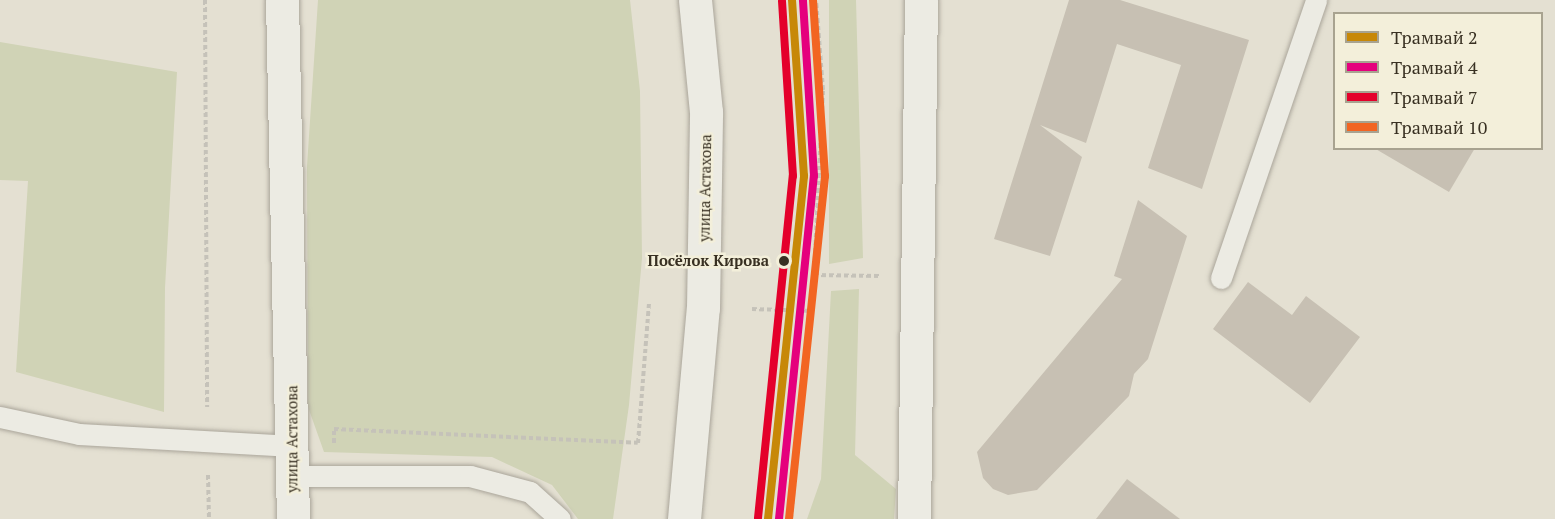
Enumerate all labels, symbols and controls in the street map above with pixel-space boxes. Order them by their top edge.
legend [1333,12,1543,150]
text: Трамвай 2 [1391,25,1478,49]
text: Трамвай 4 [1391,55,1478,79]
text: Трамвай 7 [1391,85,1478,109]
text: Трамвай 10 [1391,115,1487,139]
street label: улица Астахова [695,134,715,242]
marker: Посёлок Кирова [774,251,794,271]
place label: Посёлок Кирова [648,252,769,270]
street label: улица Астахова [283,385,301,493]

